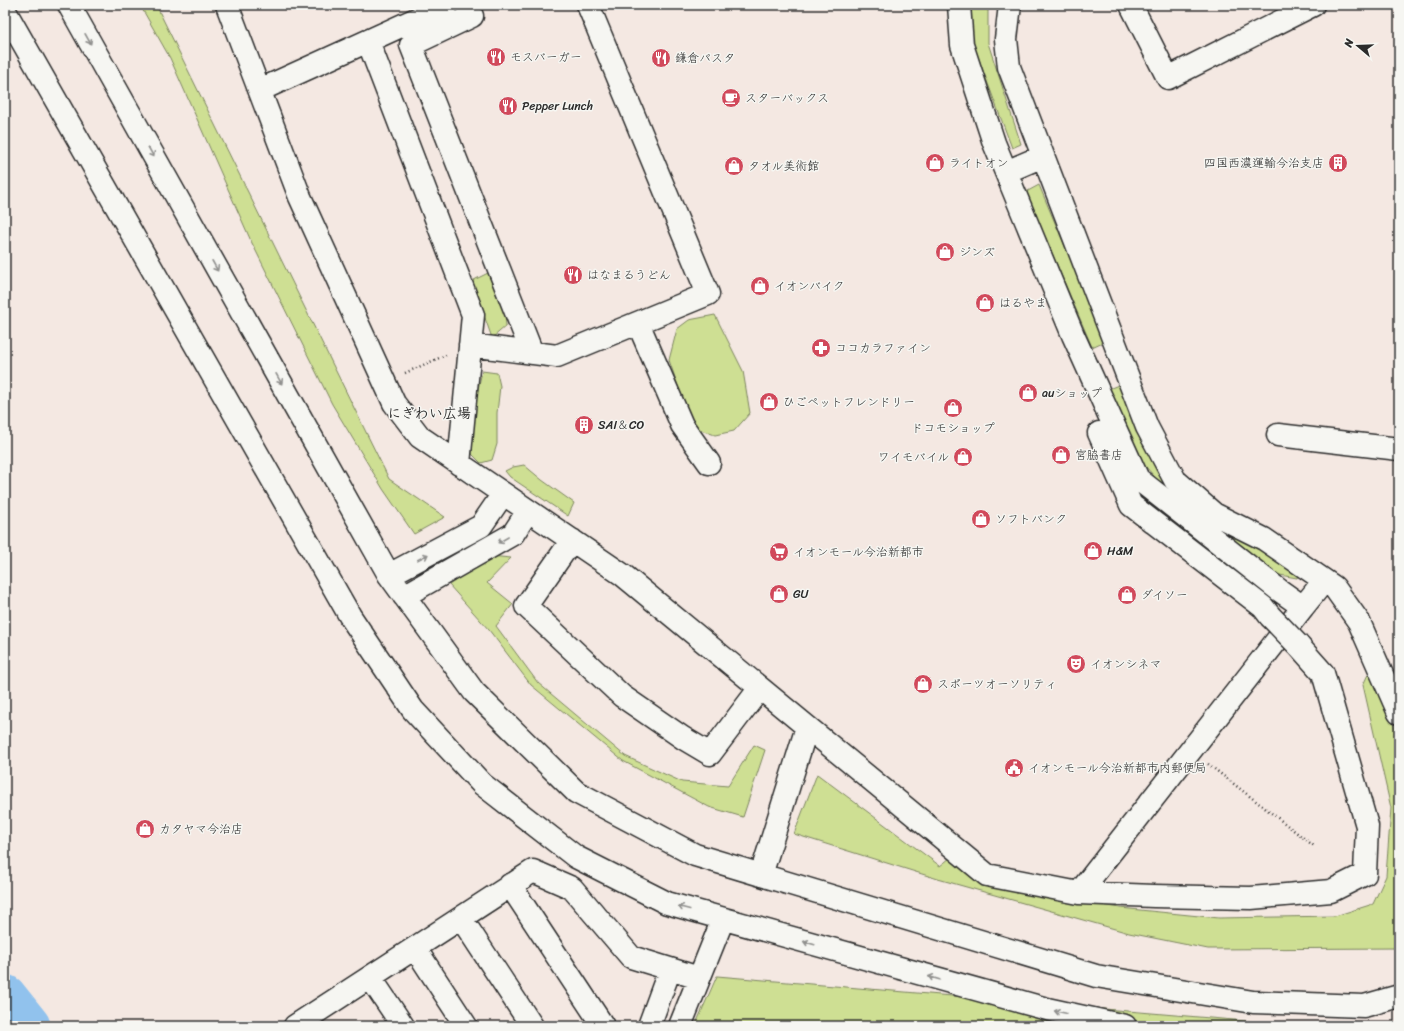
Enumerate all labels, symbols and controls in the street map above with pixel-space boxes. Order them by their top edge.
north arrow [1338,26,1378,66]
one-way arrow [84,33,92,45]
text: N [1338,36,1359,51]
restaurant icon: モスバーガー [485,46,507,68]
place label: モスバーガー [510,46,582,68]
restaurant icon: 鎌倉パスタ [650,47,672,69]
place label: 鎌倉パスタ [675,47,735,69]
cafe icon: スターバックス [720,87,742,109]
place label: スターバックス [745,87,829,109]
restaurant icon: Pepper Lunch [497,95,519,117]
place label: Pepper Lunch [522,95,593,117]
one-way arrow [148,146,156,158]
shop icon: ライトオン [924,152,946,174]
place label: ライトオン [949,152,1009,174]
place label: 四国西濃運輸今治支店 [1204,152,1324,174]
building icon: 四国西濃運輸今治支店 [1327,152,1349,174]
shop icon: タオル美術館 [723,155,745,177]
place label: タオル美術館 [748,155,819,177]
shop icon: ジンズ [934,241,956,263]
place label: ジンズ [959,241,995,263]
one-way arrow [211,260,219,272]
restaurant icon: はなまるうどん [562,264,584,286]
place label: はなまるうどん [587,264,671,286]
shop icon: イオンバイク [749,275,771,297]
place label: イオンバイク [774,275,845,297]
shop icon: はるやま [974,292,996,314]
place label: はるやま [999,292,1047,314]
pharmacy icon: ココカラファイン [810,337,832,359]
place label: ココカラファイン [835,337,931,359]
one-way arrow [275,373,283,385]
shop icon: auショップ [1017,382,1039,404]
place label: auショップ [1042,382,1102,404]
shop icon: ひごペットフレンドリー [758,391,780,413]
place label: ひごペットフレンドリー [783,391,915,413]
shop icon: ドコモショップ [942,397,964,419]
district label: にぎわい広場 [387,401,471,426]
building icon: SAI＆CO [573,414,595,436]
place label: SAI＆CO [598,414,645,436]
place label: ドコモショップ [911,417,995,439]
shop icon: 宮脇書店 [1050,444,1072,466]
place label: 宮脇書店 [1075,444,1123,466]
place label: ワイモバイル [878,446,949,468]
shop icon: ワイモバイル [952,446,974,468]
shop icon: ソフトバンク [970,508,992,530]
place label: ソフトバンク [995,508,1067,530]
one-way arrow [497,536,509,544]
shop icon: H&M [1082,540,1104,562]
place label: H&M [1107,540,1134,562]
supermarket icon: イオンモール今治新都市 [768,541,790,563]
place label: イオンモール今治新都市 [793,541,924,563]
one-way arrow [417,553,429,560]
shop icon: GU [768,583,790,605]
place label: GU [793,583,809,605]
shop icon: ダイソー [1116,584,1138,606]
place label: ダイソー [1141,584,1188,606]
theatre icon: イオンシネマ [1065,653,1087,675]
place label: イオンシネマ [1090,653,1162,675]
shop icon: スポーツオーソリティ [912,673,934,695]
place label: スポーツオーソリティ [937,673,1057,695]
public building icon: イオンモール今治新都市内郵便局 [1003,757,1025,779]
place label: イオンモール今治新都市内郵便局 [1028,757,1207,779]
shop icon: カタヤマ今治店 [134,818,156,840]
place label: カタヤマ今治店 [159,818,243,840]
one-way arrow [678,904,691,911]
one-way arrow [803,938,816,946]
one-way arrow [928,973,941,981]
one-way arrow [1054,1007,1067,1015]

